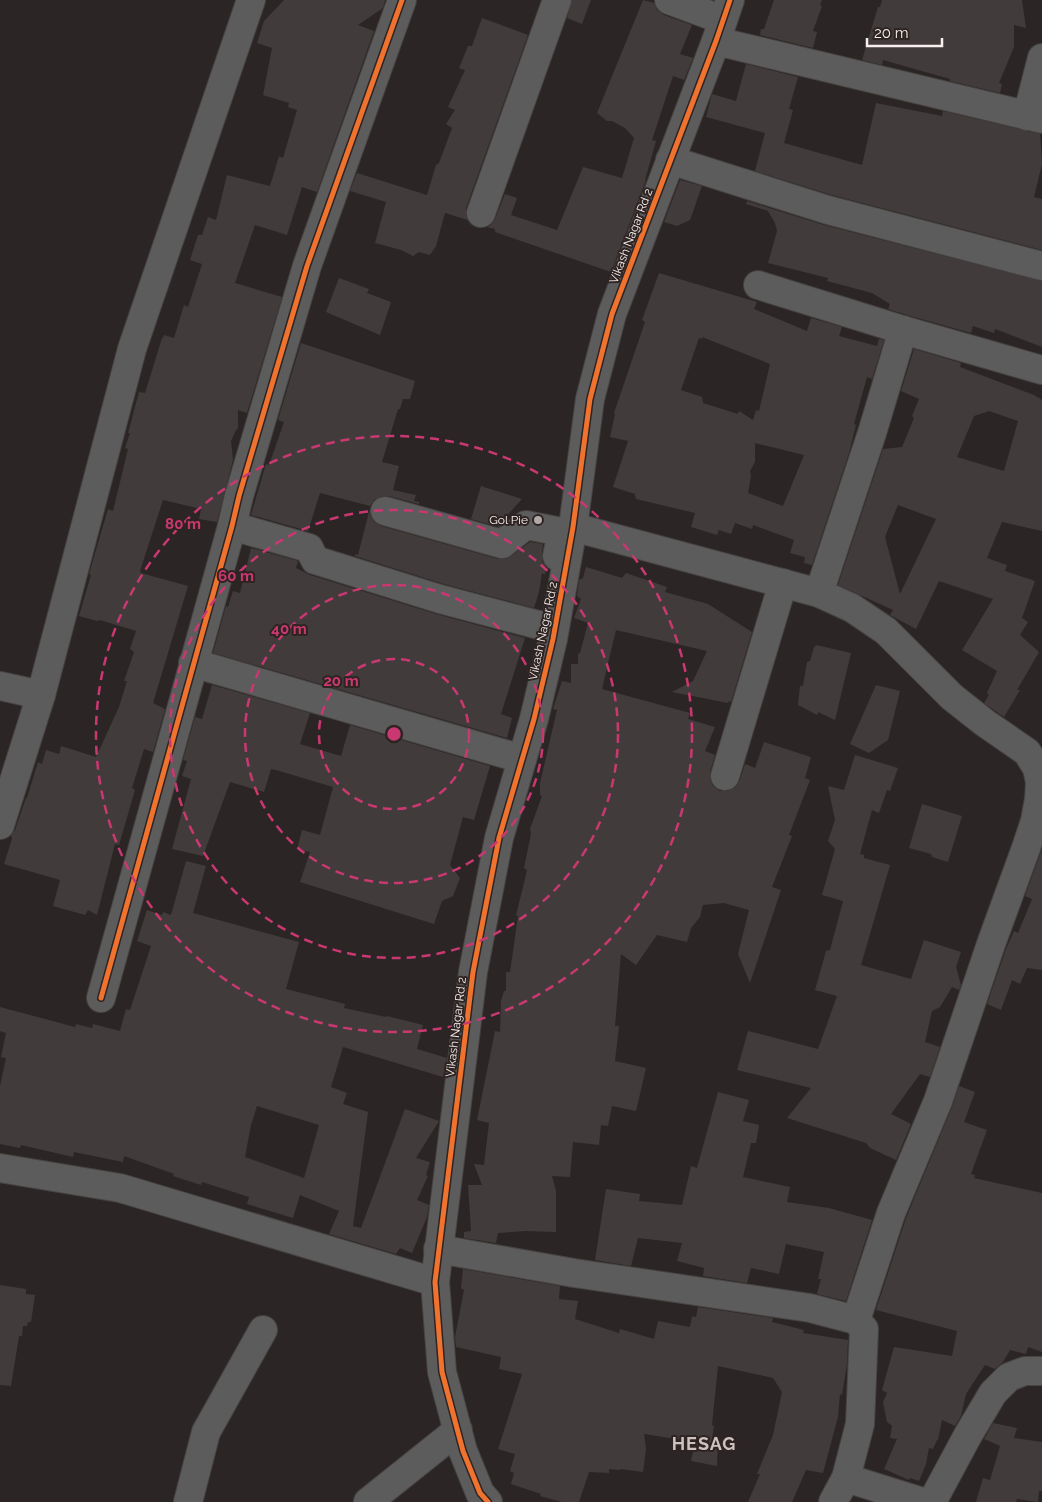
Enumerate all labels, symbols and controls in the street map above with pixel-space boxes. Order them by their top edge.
scale bar [867,15,942,47]
text: 20 m [874,24,909,42]
street label: Vikash Nagar Rd 2 [606,187,656,285]
place label: Gol Pie [489,513,528,527]
marker: Gol Pie [532,514,544,526]
text: 80 m [165,515,201,533]
text: 60 m [218,567,254,585]
street label: Vikash Nagar Rd 2 [526,580,560,682]
text: 40 m [271,620,307,638]
text: 20 m [323,672,359,690]
centre of rings [385,725,403,743]
street label: Vikash Nagar Rd 2 [443,976,469,1078]
district label: HESAG [672,1433,736,1454]

